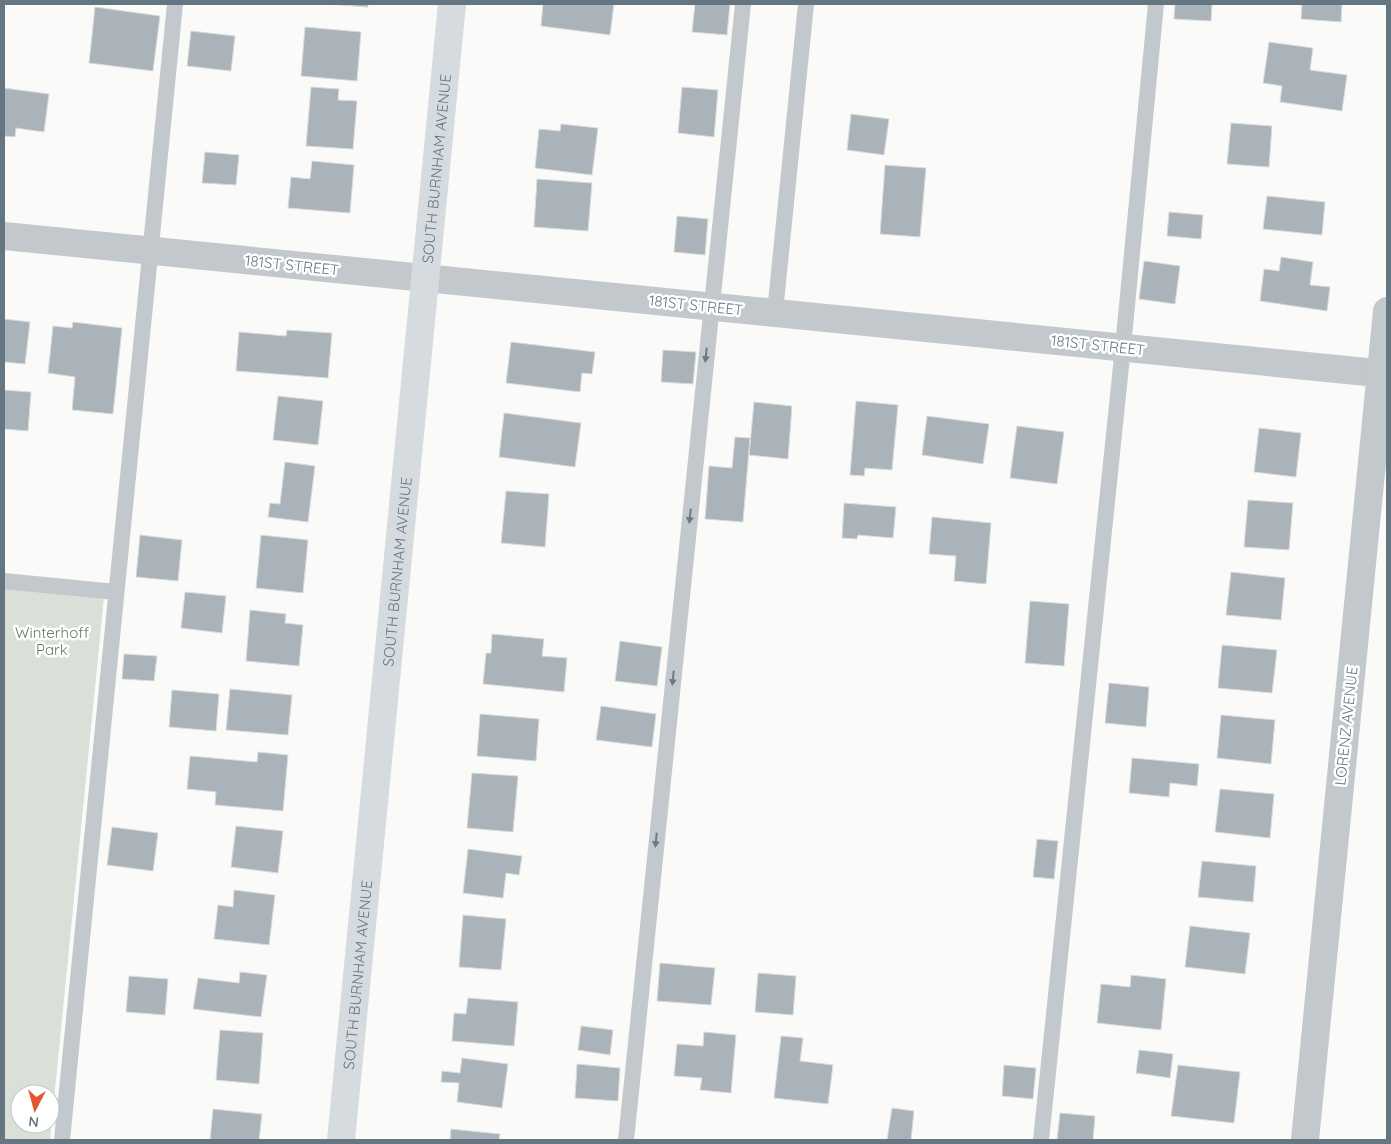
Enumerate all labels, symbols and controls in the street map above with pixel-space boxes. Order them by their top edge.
street label: SOUTH BURNHAM AVENUE [417,73,455,264]
street label: 181ST STREET [244,251,340,279]
street label: 181ST STREET [648,291,744,319]
street label: 181ST STREET [1050,331,1146,359]
one-way arrow [702,347,710,363]
street label: SOUTH BURNHAM AVENUE [378,476,415,667]
one-way arrow [685,509,693,525]
park label: Winterhoff Park [15,623,89,659]
street label: LORENZ AVENUE [1330,666,1362,786]
one-way arrow [669,670,677,686]
one-way arrow [652,832,660,848]
street label: SOUTH BURNHAM AVENUE [338,879,376,1070]
north arrow [10,1084,60,1134]
text: N [28,1112,40,1131]

